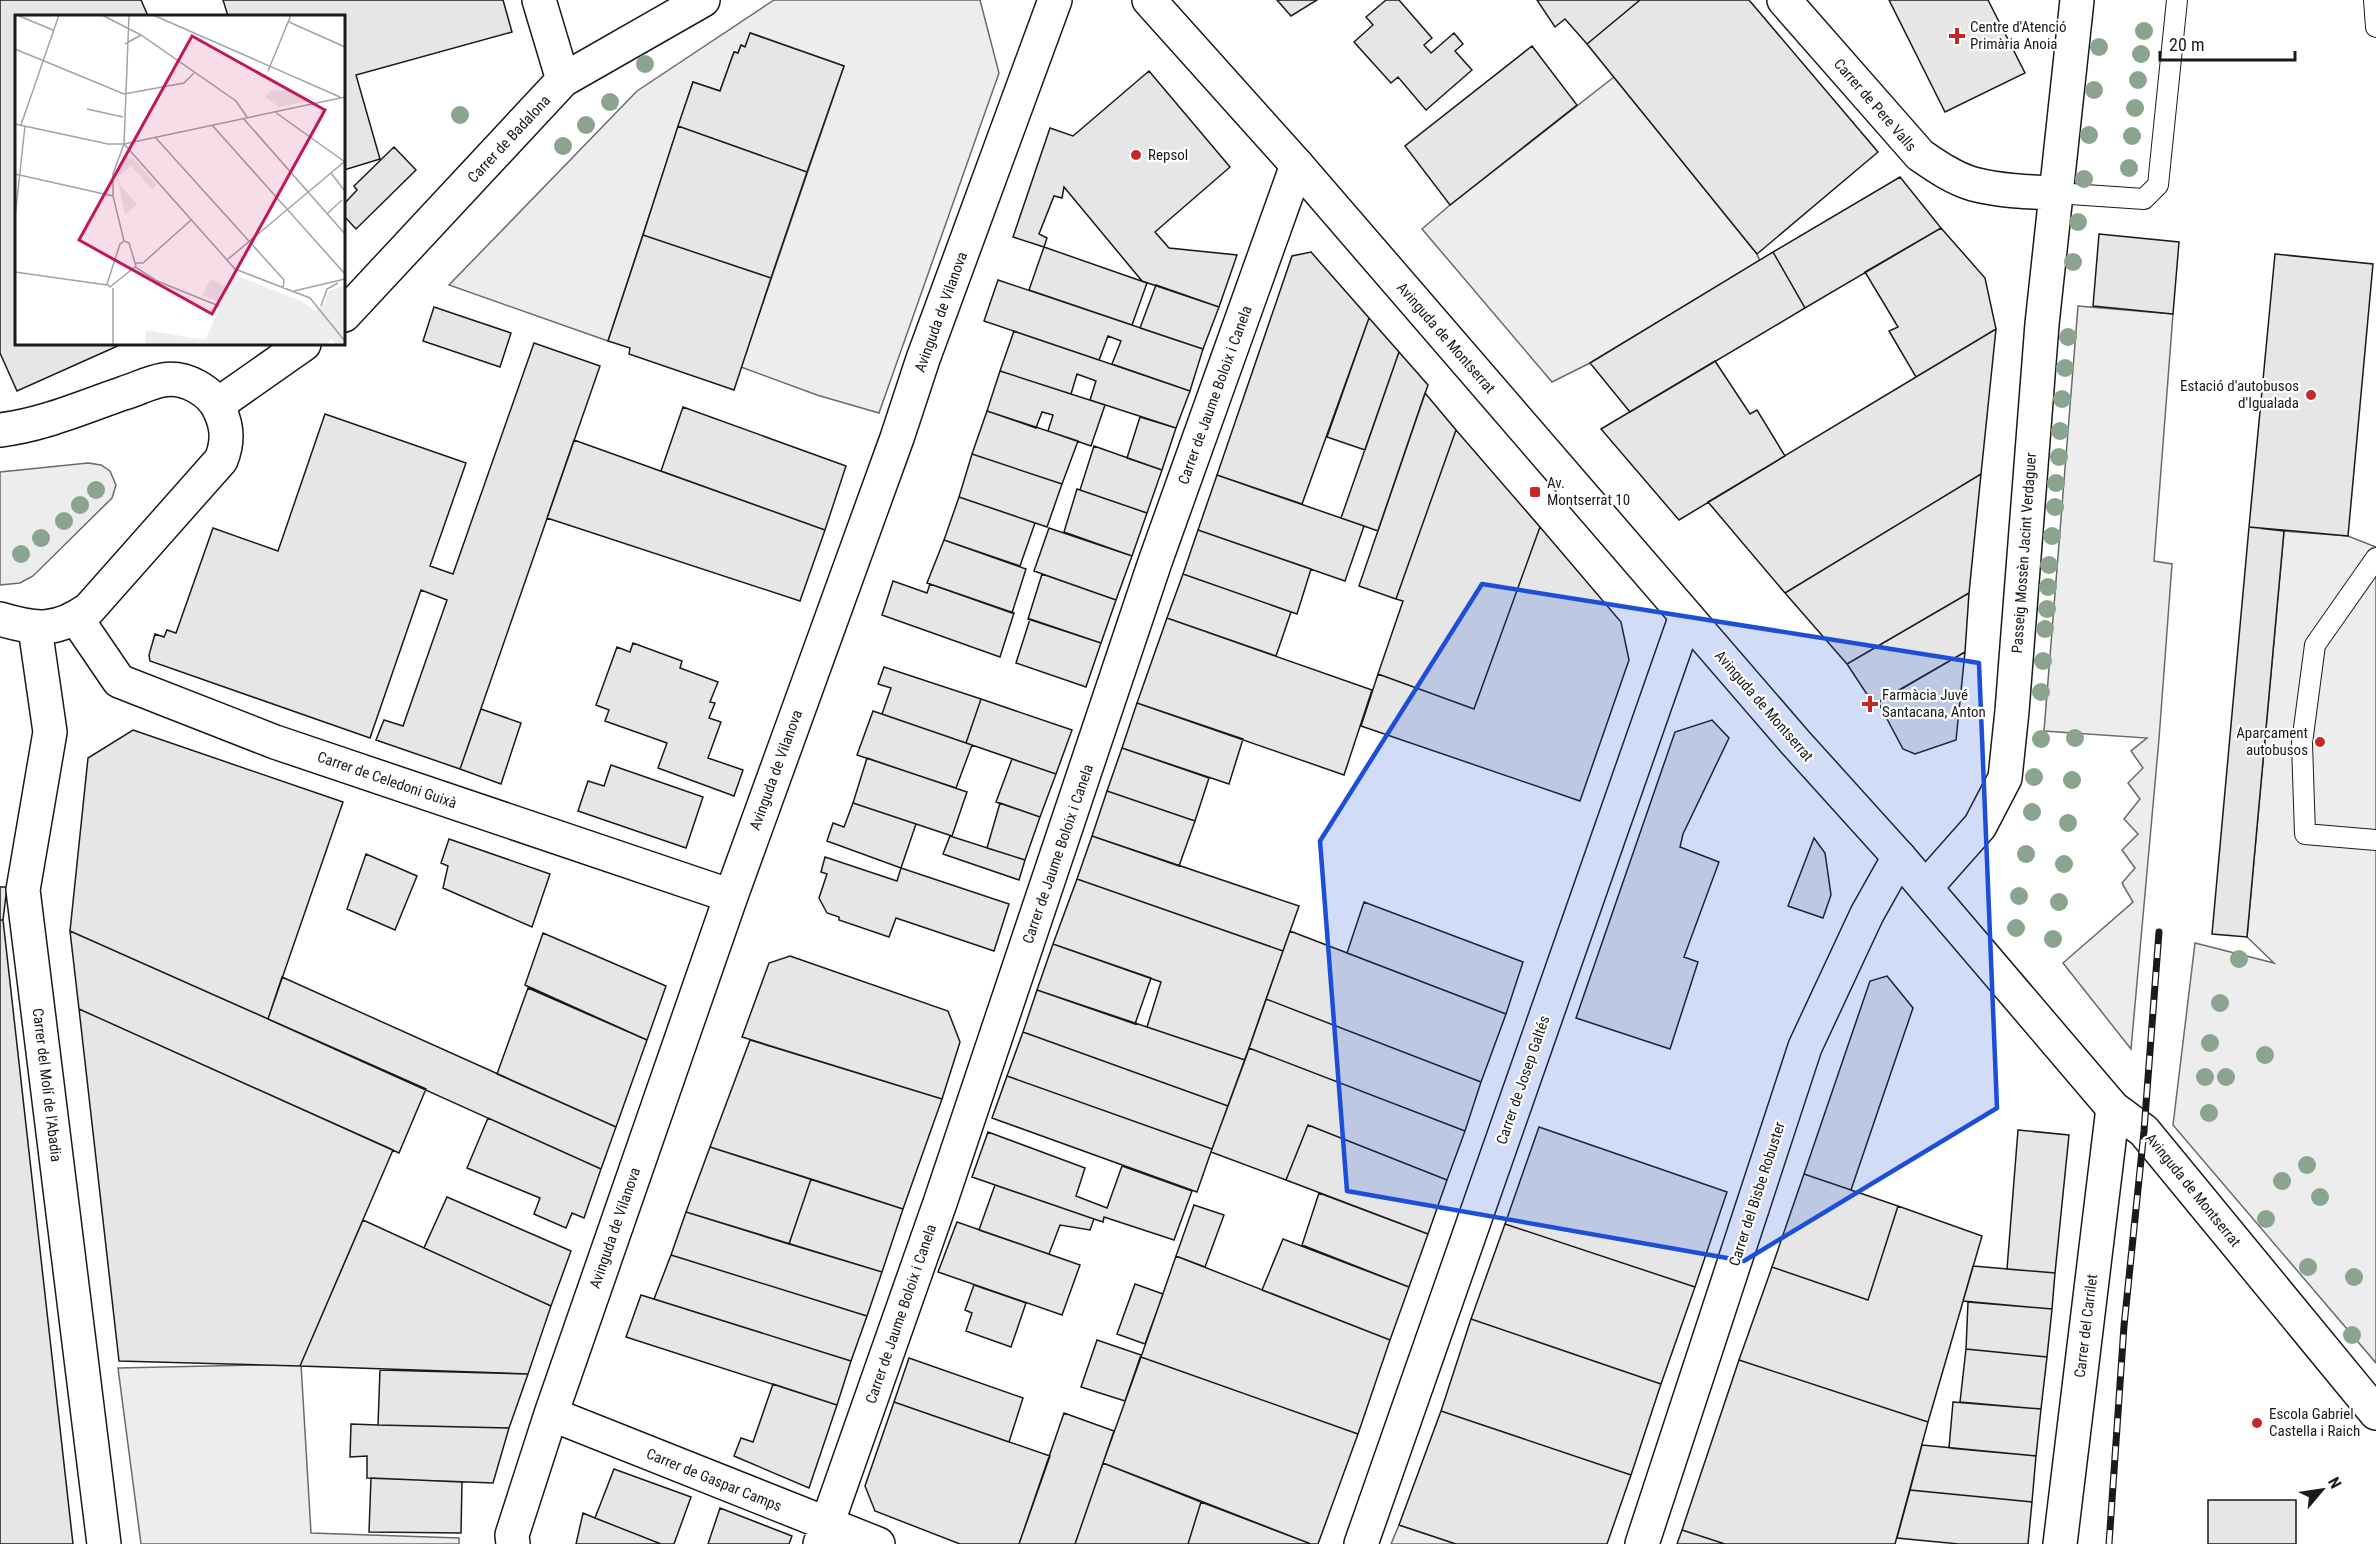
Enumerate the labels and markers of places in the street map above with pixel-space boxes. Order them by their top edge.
place label: Centre d'Atenció Primària Anoia [1970,18,2067,53]
marker: Centre d'Atenció Primària Anoia [1948,27,1966,45]
place label: Repsol [1148,146,1188,164]
marker: Repsol [1129,148,1143,162]
place label: Estació d'autobusos d'Igualada [2180,377,2299,412]
marker: Estació d'autobusos d'Igualada [2304,388,2318,402]
place label: Av. Montserrat 10 [1547,474,1630,509]
marker: Av. Montserrat 10 [1528,485,1542,499]
place label: Farmàcia Juvé Santacana, Anton [1882,686,1986,721]
marker: Farmàcia Juvé Santacana, Anton [1863,697,1877,711]
place label: Aparcament autobusos [2236,724,2308,759]
marker: Aparcament autobusos [2313,735,2327,749]
place label: Escola Gabriel Castella i Raich [2269,1405,2360,1440]
marker: Escola Gabriel Castella i Raich [2250,1416,2264,1430]

